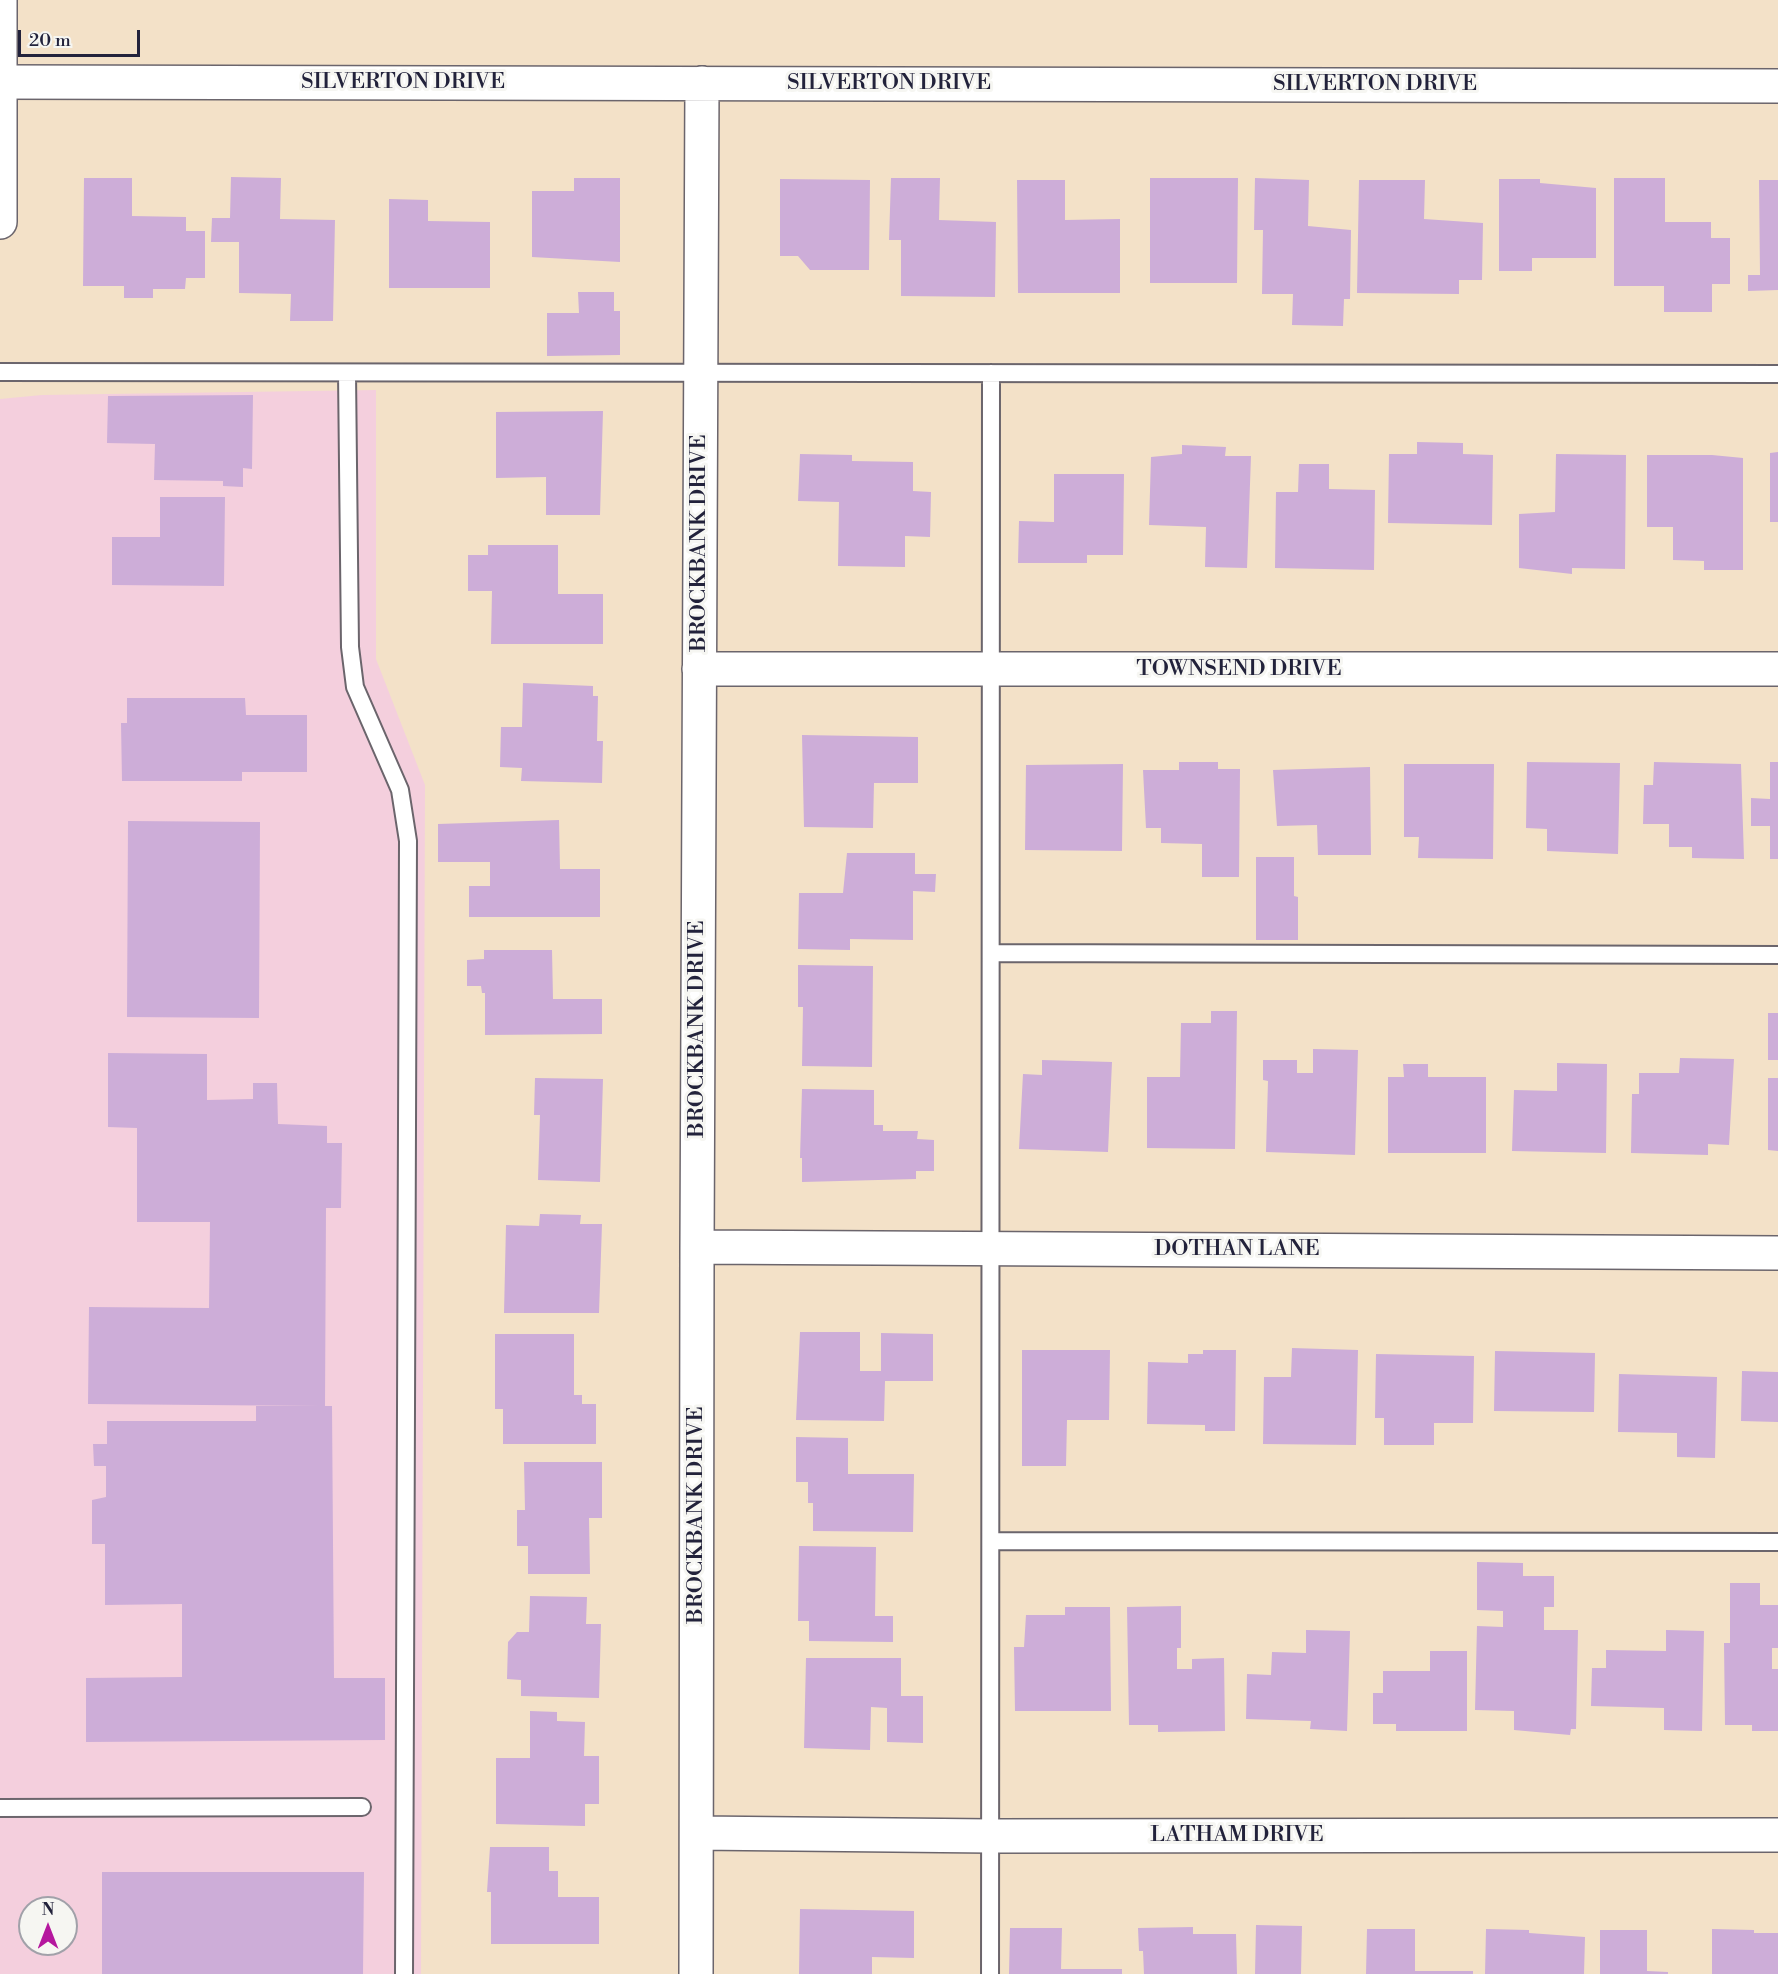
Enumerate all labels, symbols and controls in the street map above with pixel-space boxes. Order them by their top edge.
scale bar [21,18,142,56]
text: 20 m [29,29,71,52]
street label: SILVERTON DRIVE [301,70,505,96]
street label: SILVERTON DRIVE [787,71,991,97]
street label: SILVERTON DRIVE [1273,72,1477,98]
street label: BROCKBANK DRIVE [687,434,713,652]
street label: TOWNSEND DRIVE [1136,657,1342,683]
street label: BROCKBANK DRIVE [685,920,711,1138]
street label: DOTHAN LANE [1154,1237,1320,1263]
street label: BROCKBANK DRIVE [684,1406,710,1624]
street label: LATHAM DRIVE [1150,1823,1324,1849]
north arrow [18,1896,78,1956]
text: N [42,1900,54,1920]

